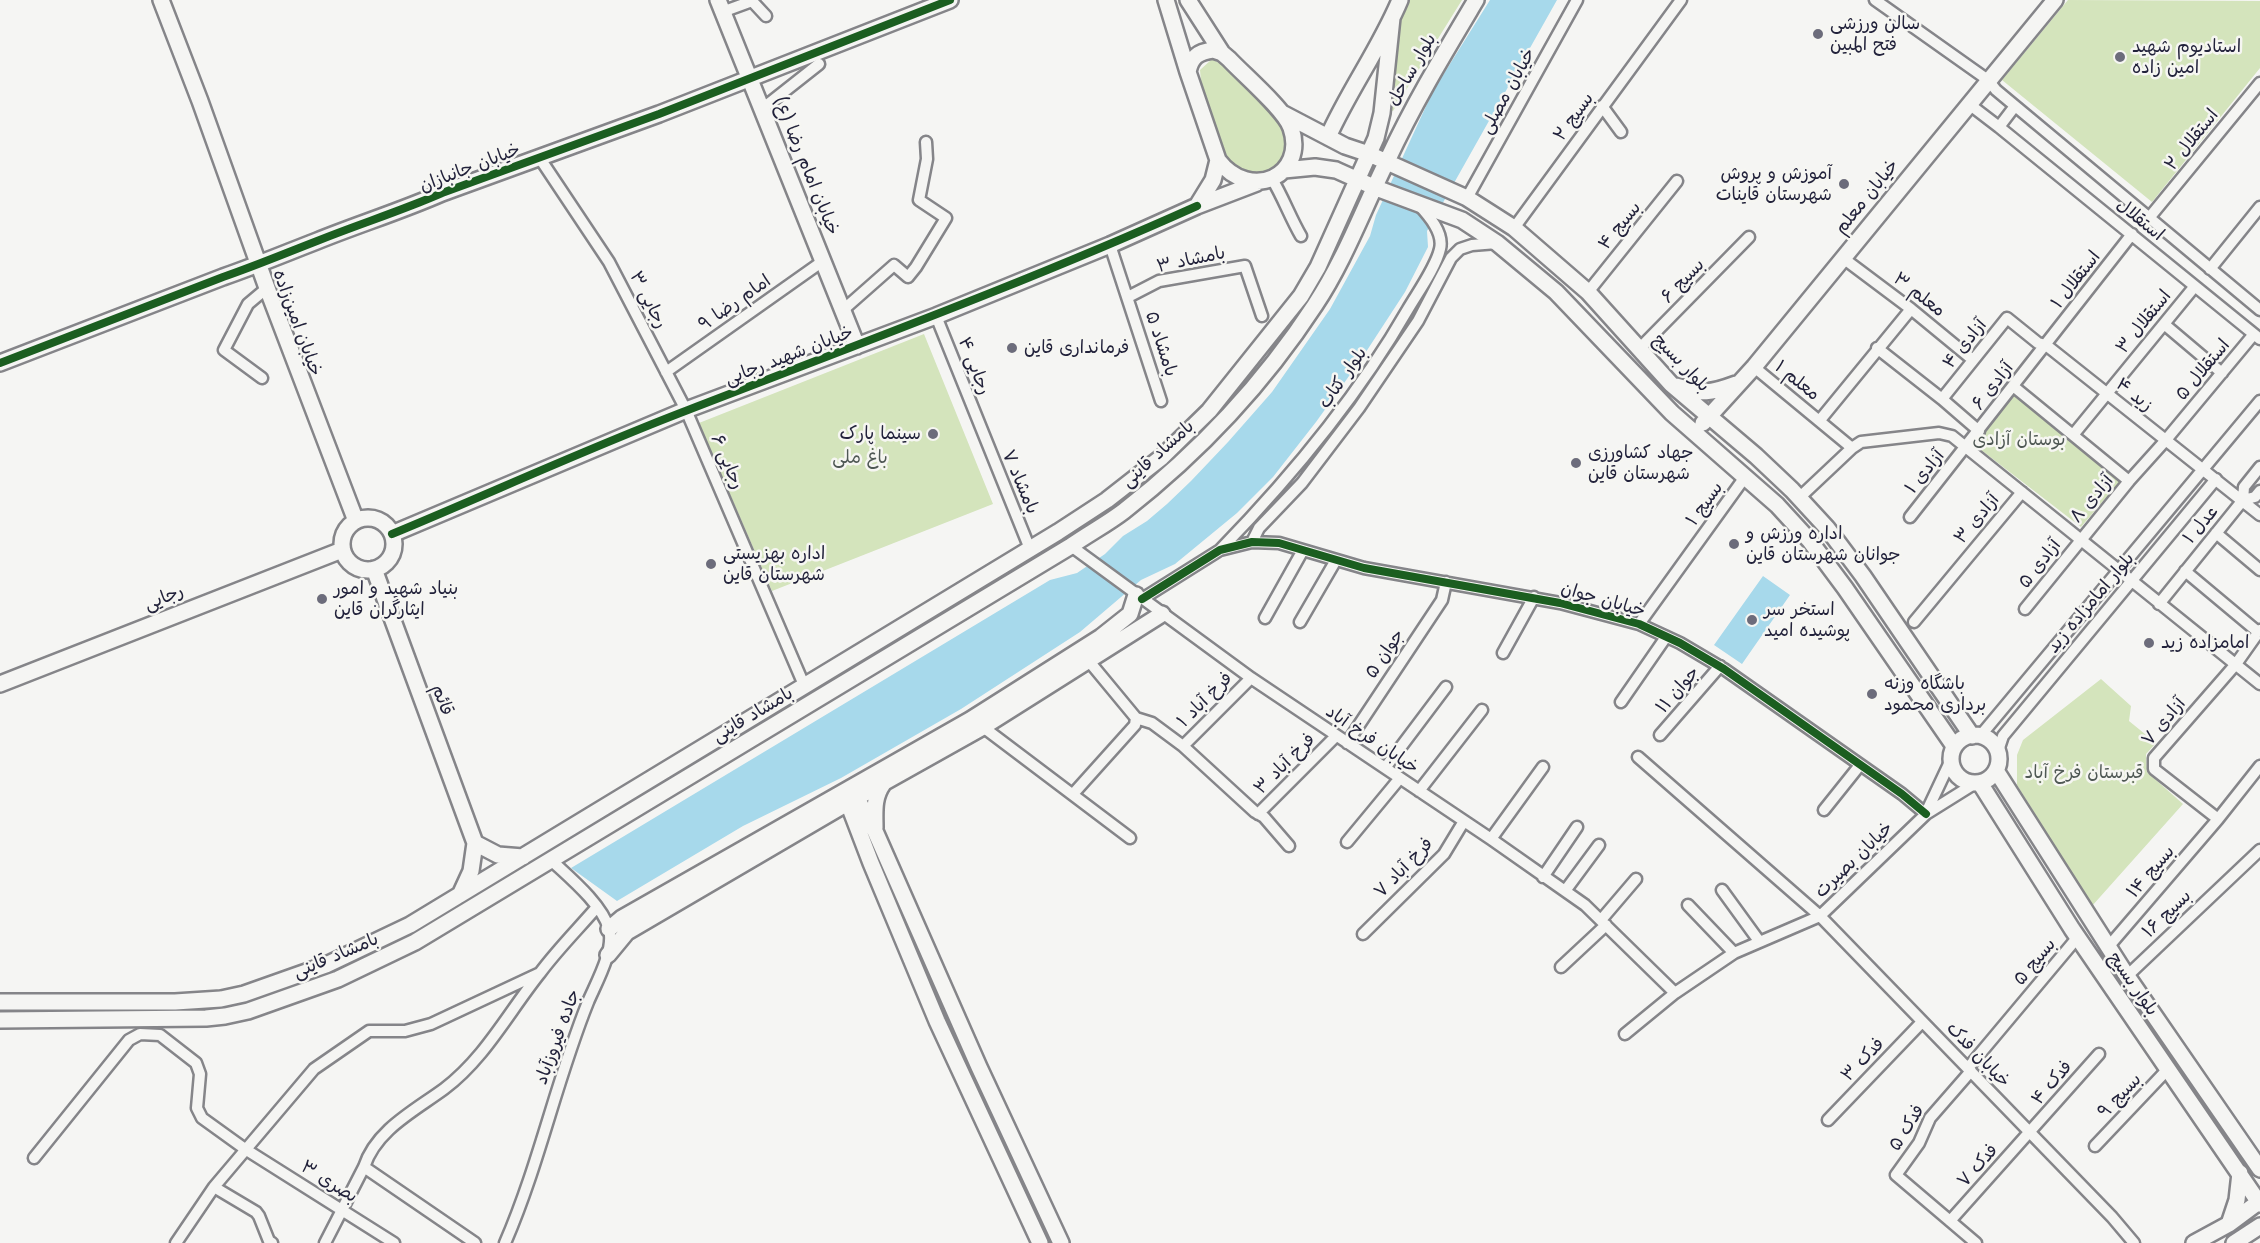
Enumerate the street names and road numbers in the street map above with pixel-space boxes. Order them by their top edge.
street label: بلوار ساحل [1383,30,1441,110]
street label: خیابان مصلی [1476,44,1540,138]
street label: بسیج ۲ [1549,89,1599,145]
street label: خیابان امام رضا (ع) [768,94,844,238]
street label: استقلال ۲ [2161,105,2223,175]
street label: خیابان جانبازان [417,139,523,197]
street label: خیابان معلم [1830,155,1904,239]
street label: استقلال [2112,194,2168,246]
street label: بسیج ۴ [1594,197,1646,255]
street label: بامشاد ۳ [1155,242,1227,278]
street label: استقلال ۱ [2047,247,2105,313]
street label: بسیج ۶ [1657,254,1709,308]
street label: خیابان امین‌زاده [268,267,326,379]
street label: رجایی ۳ [624,268,672,332]
street label: معلم ۳ [1889,268,1949,322]
street label: امام رضا ۹ [695,270,775,336]
street label: استقلال ۳ [2112,286,2176,358]
street label: بامشاد ۵ [1140,309,1182,379]
street label: آزادی ۴ [1939,315,1991,373]
street label: خیابان شهید رجایی [722,322,856,390]
street label: بلوار بسیج [1648,329,1714,397]
street label: رجایی ۴ [953,334,995,398]
street label: استقلال ۵ [2171,335,2235,405]
street label: بلوار کتاب [1314,343,1372,413]
street label: معلم ۱ [1770,356,1824,406]
street label: آزادی ۶ [1968,358,2018,414]
street label: زید ۴ [2111,373,2157,417]
street label: بامشاد قاینی [1117,416,1199,492]
street label: رجایی ۶ [706,431,748,493]
street label: آزادی ۱ [1901,446,1949,498]
street label: بامشاد ۷ [997,447,1043,517]
street label: آزادی ۸ [2066,470,2118,528]
street label: بسیج ۱ [1682,478,1728,530]
street label: آزادی ۳ [1950,490,2004,548]
street label: عدل ۱ [2179,501,2223,549]
street label: آزادی ۵ [2014,535,2066,593]
street label: بلوار امامزاده زید [2043,548,2139,658]
street label: خیابان جوان [1558,578,1648,622]
street label: رجایی [141,580,187,616]
street label: جوان ۵ [1361,625,1409,683]
street label: جوان ۱۱ [1652,662,1704,718]
street label: فرخ آباد ۱ [1173,668,1237,732]
street label: قائم [426,682,458,718]
street label: بامشاد قاینی [709,682,797,748]
street label: آزادی ۷ [2138,693,2190,751]
street label: خیابان فرخ آباد [1321,701,1423,779]
street label: فرخ آباد ۳ [1250,729,1320,799]
street label: خیابان بصیرت [1810,817,1898,903]
street label: فرخ آباد ۷ [1370,833,1438,903]
street label: بسیج ۱۴ [2122,841,2180,903]
street label: بسیج ۱۶ [2138,885,2196,943]
street label: بامشاد قاینی [290,928,382,984]
street label: بسیج ۵ [2009,934,2061,990]
street label: بلوار بسیج [2103,948,2163,1020]
street label: جاده فیروزآباد [531,986,585,1088]
street label: خیابان فدک [1942,1018,2014,1092]
street label: فدک ۳ [1837,1034,1889,1086]
street label: فدک ۴ [2027,1057,2077,1109]
street label: بسیج ۹ [2094,1069,2146,1123]
street label: فدک ۵ [1885,1101,1929,1155]
street label: فدک ۷ [1953,1140,2003,1192]
street label: بصری ۳ [297,1156,361,1208]

